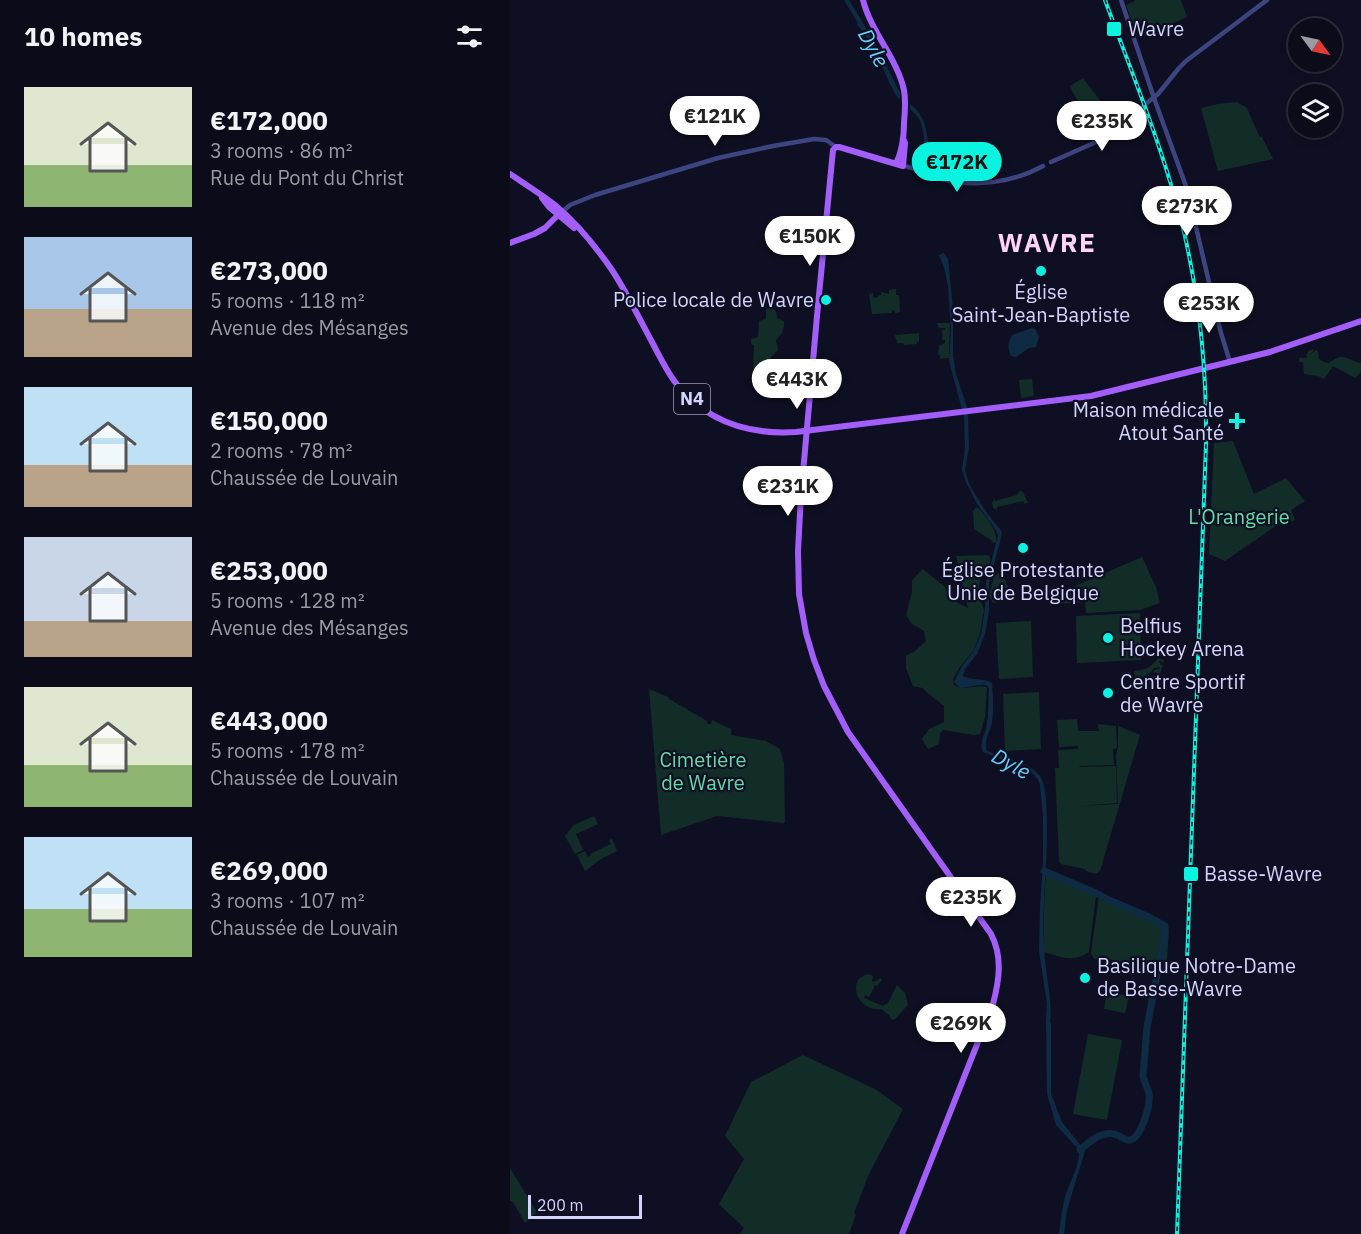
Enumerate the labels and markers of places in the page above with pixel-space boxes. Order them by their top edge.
place label: Wavre [1128,15,1184,42]
marker: Wavre [1105,20,1123,38]
pin: €121K [673,96,757,147]
pin: €235K [1060,101,1144,152]
pin: €172K [915,142,999,193]
pin: €273K [1145,186,1229,237]
pin: €150K [768,216,852,267]
marker: Église Saint-Jean-Baptiste [1034,264,1048,278]
place label: Église Saint-Jean-Baptiste [952,278,1130,328]
pin: €253K [1167,283,1251,334]
place label: Police locale de Wavre [613,286,814,313]
marker: Police locale de Wavre [819,293,833,307]
pin: €443K [755,359,839,410]
place label: Maison médicale Atout Santé [1073,396,1224,446]
marker: Maison médicale Atout Santé [1228,412,1246,430]
pin: €231K [746,466,830,517]
marker: Église Protestante Unie de Belgique [1016,541,1030,555]
place label: Église Protestante Unie de Belgique [942,556,1104,606]
place label: Belfius Hockey Arena [1120,612,1245,662]
marker: Belfius Hockey Arena [1101,631,1115,645]
place label: Centre Sportif de Wavre [1120,668,1246,718]
marker: Centre Sportif de Wavre [1101,686,1115,700]
place label: Basse-Wavre [1204,860,1322,887]
marker: Basse-Wavre [1182,865,1200,883]
pin: €235K [929,877,1013,928]
place label: Basilique Notre-Dame de Basse-Wavre [1097,952,1296,1002]
marker: Basilique Notre-Dame de Basse-Wavre [1078,971,1092,985]
pin: €269K [919,1003,1003,1054]

